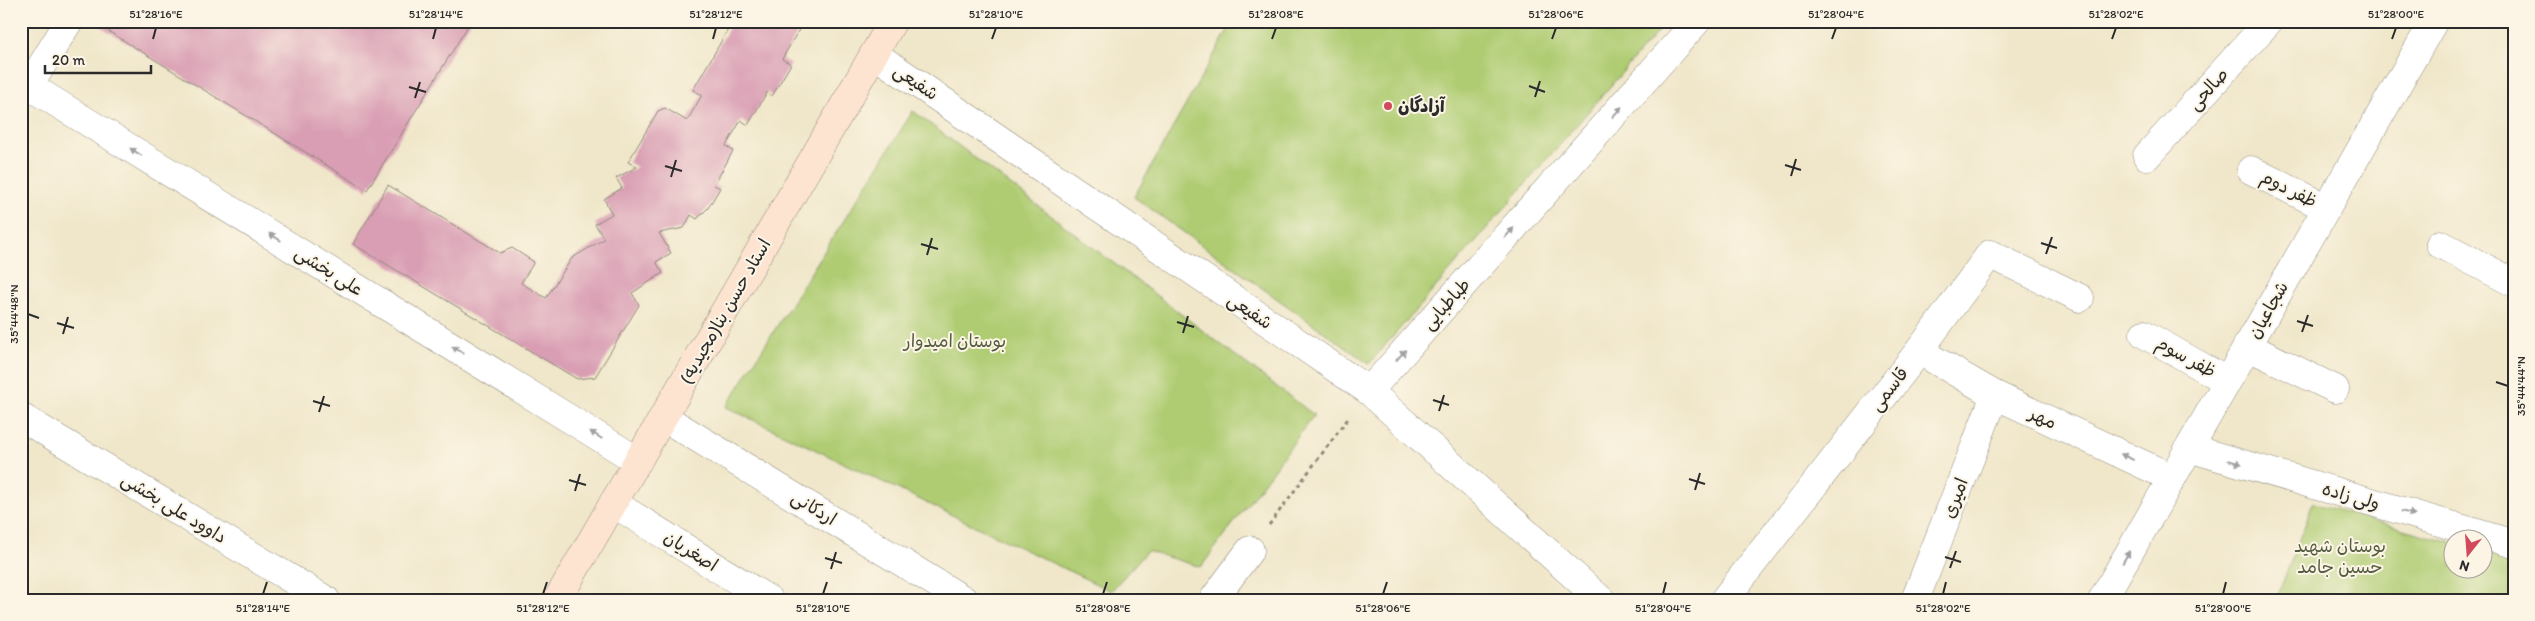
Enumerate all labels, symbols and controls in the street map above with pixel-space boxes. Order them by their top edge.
text: 51°28'16"E [129,7,183,21]
text: 51°28'14"E [409,7,464,21]
text: 51°28'12"E [689,7,743,21]
text: 51°28'10"E [969,7,1024,21]
text: 51°28'08"E [1248,7,1304,21]
text: 51°28'06"E [1528,7,1584,21]
text: 51°28'04"E [1808,7,1864,21]
text: 51°28'02"E [2088,7,2144,21]
text: 51°28'00"E [2368,7,2425,21]
scale bar [45,42,151,74]
text: 20 m [52,51,86,69]
street label: شفیعی [889,59,943,105]
street label: صالحی [2183,63,2233,115]
place label: آزادگان [1398,95,1446,117]
marker: آزادگان [1382,100,1394,112]
one-way arrow [1611,106,1623,118]
one-way arrow [130,148,143,157]
street label: ظفر دوم [2256,166,2321,215]
one-way arrow [1503,228,1515,240]
one-way arrow [268,233,281,242]
street label: استاد حسن بنا(مجیدیه) [675,235,775,387]
street label: علی بخشی [291,241,367,301]
street label: طباطبایی [1417,274,1475,334]
street label: شجاعیان [2243,278,2293,342]
text: 35°44'48"N [7,284,21,344]
street label: شفیعی [1223,288,1277,334]
park label: بوستان امیدوار [902,330,1006,352]
street label: ظفر سوم [2151,332,2220,385]
one-way arrow [451,345,464,355]
one-way arrow [1395,349,1407,361]
text: 35°44'44"N [2514,356,2528,416]
street label: قاسمی [1865,363,1913,415]
street label: مهر [2024,401,2060,434]
one-way arrow [590,431,603,440]
one-way arrow [2120,453,2134,461]
one-way arrow [2228,459,2243,467]
street label: داوود علی بخشی [117,468,231,548]
street label: امیری [1937,475,1973,521]
street label: ولی زاده [2320,477,2382,515]
street label: اردکانی [787,486,841,530]
one-way arrow [2401,510,2416,518]
street label: اصغریان [660,526,722,576]
north arrow [2442,528,2492,578]
park label: بوستان شهید حسین جامد [2294,535,2386,578]
one-way arrow [2122,550,2130,565]
text: N [2457,556,2471,575]
text: 51°28'14"E [236,601,291,615]
text: 51°28'12"E [516,601,570,615]
text: 51°28'10"E [796,601,851,615]
text: 51°28'08"E [1075,601,1131,615]
text: 51°28'06"E [1355,601,1411,615]
text: 51°28'04"E [1635,601,1691,615]
text: 51°28'02"E [1915,601,1971,615]
text: 51°28'00"E [2195,601,2252,615]

